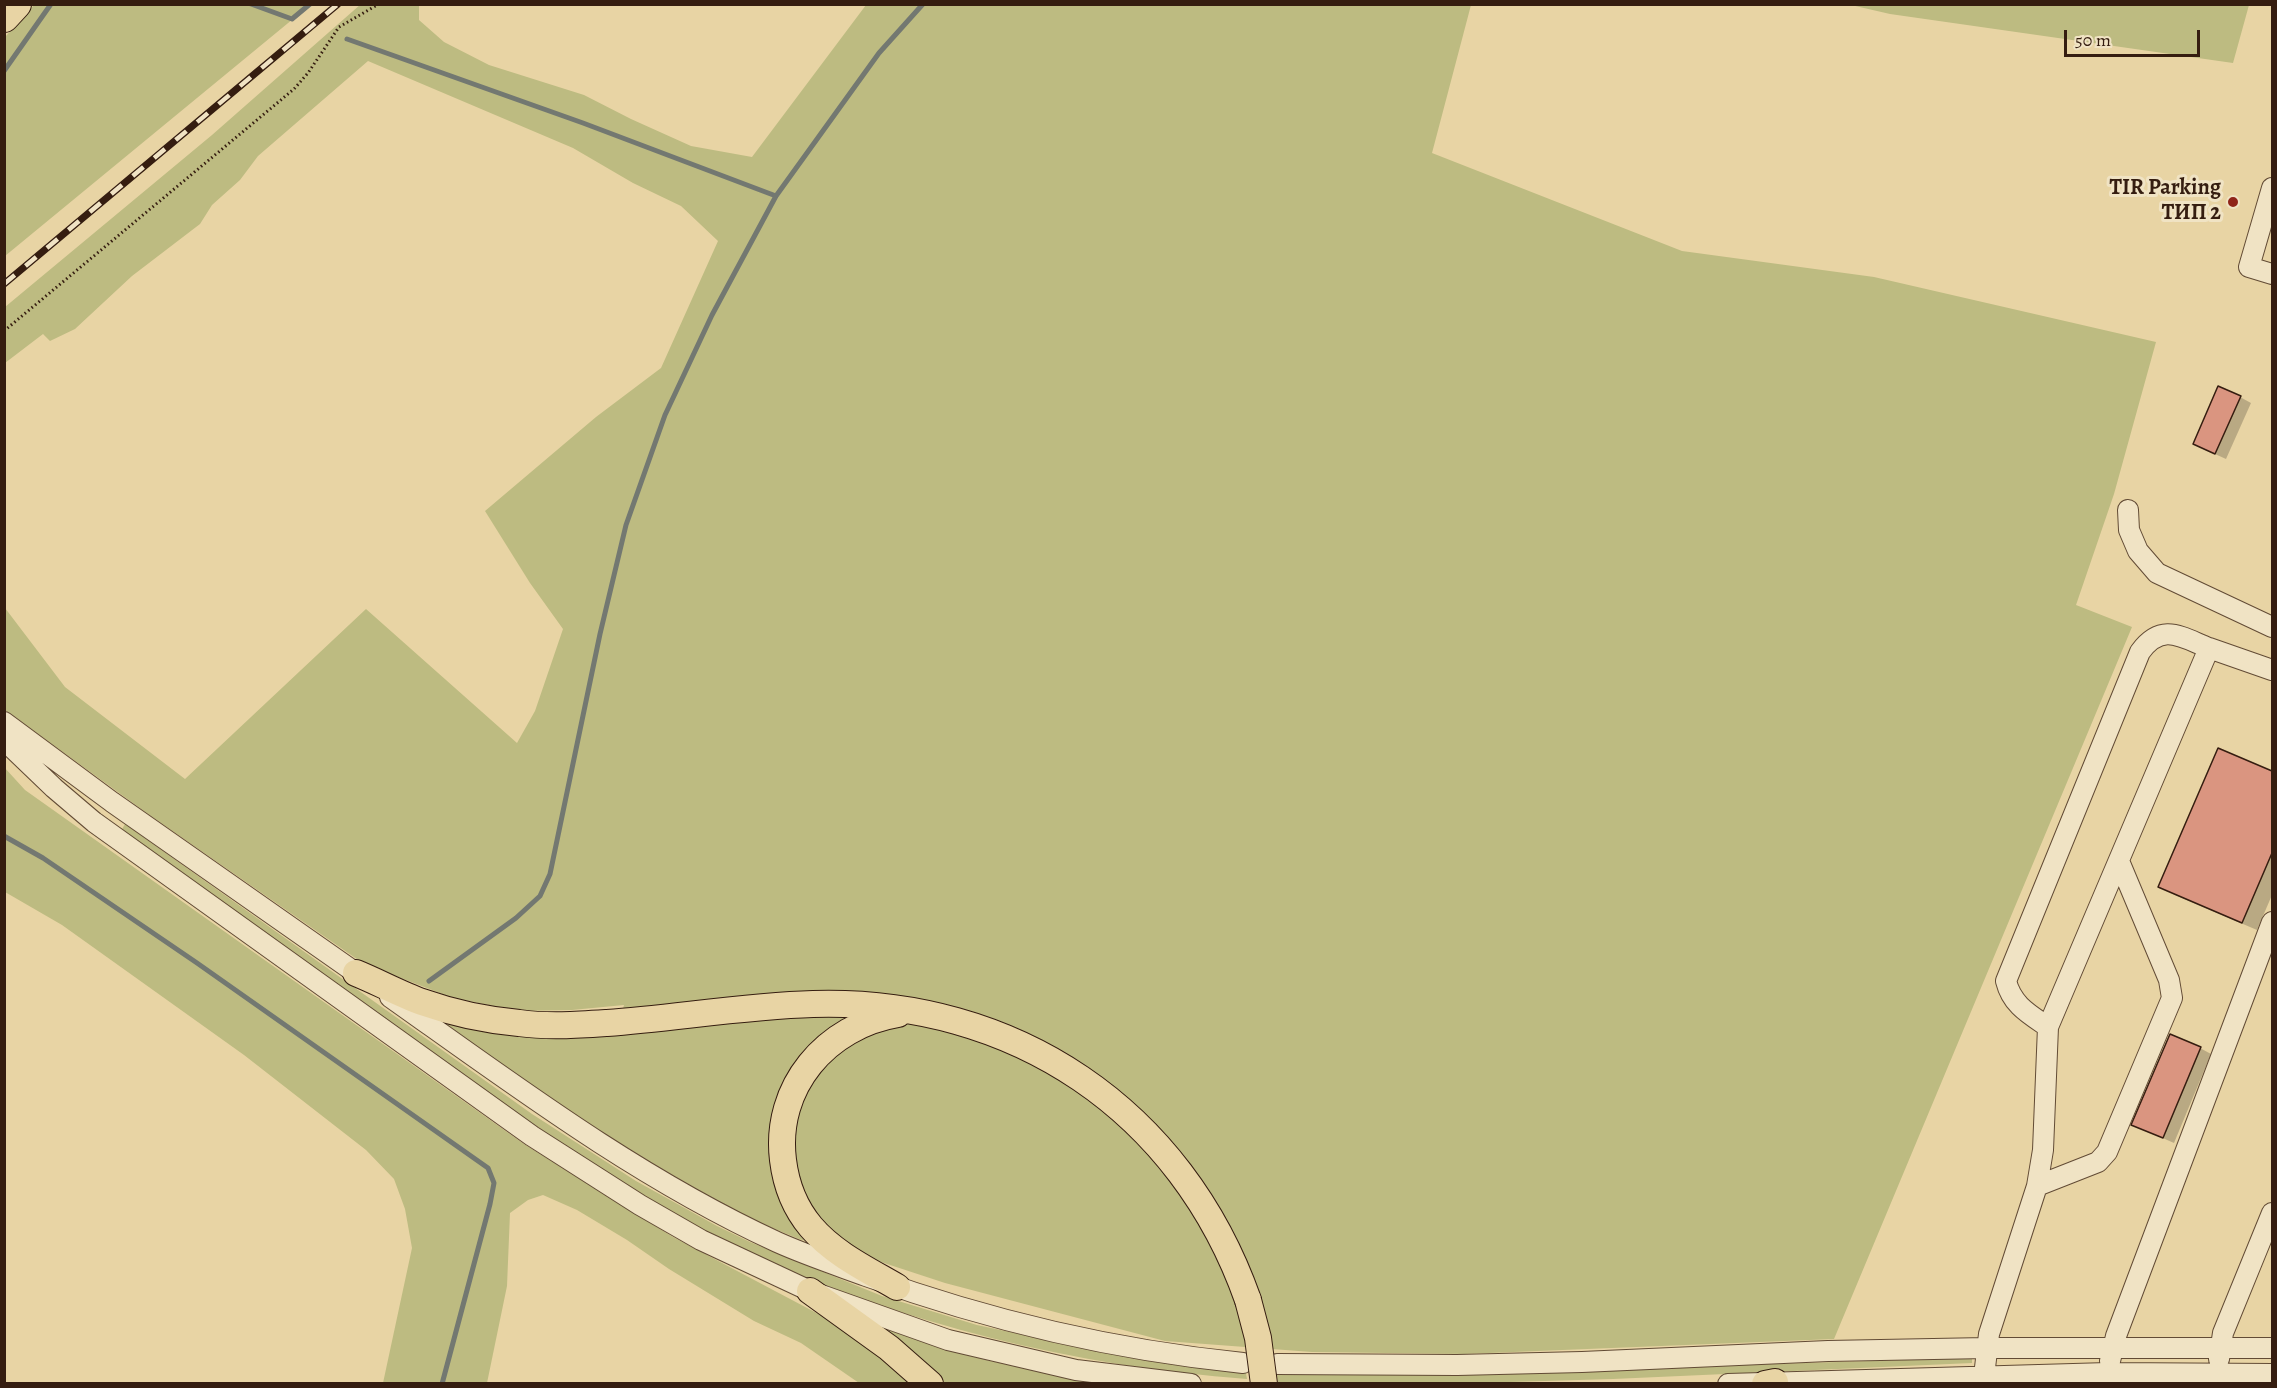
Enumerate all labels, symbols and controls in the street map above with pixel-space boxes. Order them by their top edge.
scale bar [2067,18,2204,56]
text: 50 m [2075,28,2111,52]
place label: TIR Parking ТИП 2 [2109,176,2221,228]
marker: TIR Parking ТИП 2 [2226,195,2240,209]

